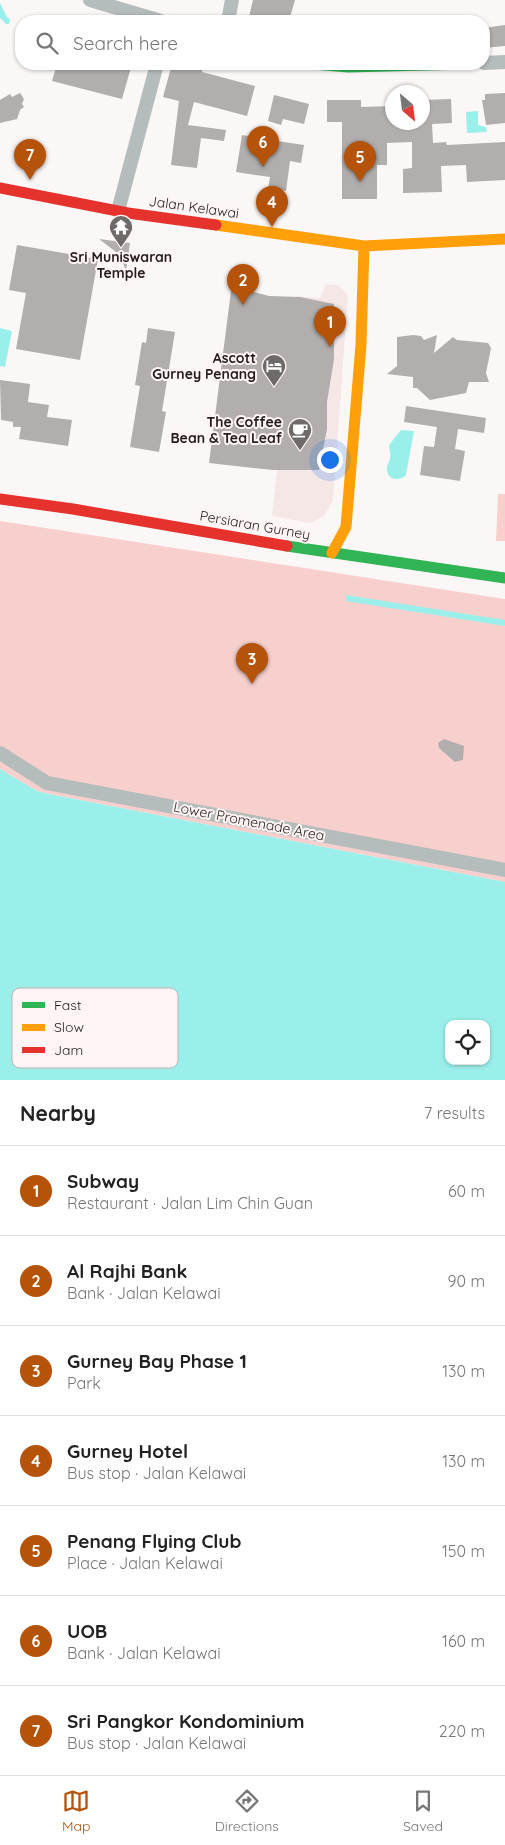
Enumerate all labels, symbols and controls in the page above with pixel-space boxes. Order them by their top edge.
search box [15,15,490,70]
icon: search [33,29,61,57]
text: Search here [73,31,178,55]
north arrow [385,85,430,130]
pin: 6 [247,126,279,167]
pin: 7 [14,139,46,180]
pin: 5 [344,141,376,182]
pin: 4 [256,186,288,227]
street label: Jalan Kelawai [148,192,240,222]
temple icon: Sri Muniswaran Temple [108,214,134,248]
place label: Sri Muniswaran Temple [70,248,172,282]
pin: 2 [227,264,259,305]
pin: 1 [314,306,346,347]
place label: Ascott Gurney Penang [152,349,256,383]
hotel icon: Ascott Gurney Penang [261,353,287,387]
place label: The Coffee Bean & Tea Leaf [170,413,283,447]
cafe icon: The Coffee Bean & Tea Leaf [287,417,313,451]
your location [317,447,343,473]
street label: Persiaran Gurney [198,506,312,544]
pin: 3 [236,643,268,684]
street label: Lower Promenade Area [172,798,326,844]
legend [12,988,178,1068]
text: Fast [54,996,82,1014]
text: Slow [54,1018,84,1036]
map controls [445,1020,490,1065]
button: locate [445,1020,490,1065]
text: Jam [54,1041,83,1059]
text: Nearby [20,1100,96,1126]
text: 7 results [424,1103,485,1123]
text: Subway [67,1169,139,1193]
text: 1 [33,1181,39,1201]
text: 60 m [448,1181,485,1201]
text: Restaurant · Jalan Lim Chin Guan [67,1193,313,1213]
text: Al Rajhi Bank [67,1259,187,1283]
text: 2 [31,1271,41,1291]
text: 90 m [448,1271,485,1291]
text: Bank · Jalan Kelawai [67,1283,221,1303]
text: Gurney Bay Phase 1 [67,1349,247,1373]
text: 3 [32,1361,40,1381]
text: 130 m [442,1361,485,1381]
text: Park [67,1373,101,1393]
text: Gurney Hotel [67,1439,188,1463]
text: 4 [31,1451,41,1471]
text: 130 m [442,1451,485,1471]
text: Bus stop · Jalan Kelawai [67,1463,246,1483]
text: Penang Flying Club [67,1529,241,1553]
text: 5 [31,1541,41,1561]
text: 150 m [442,1541,485,1561]
text: Place · Jalan Kelawai [67,1553,223,1573]
text: UOB [67,1619,107,1643]
text: 6 [32,1631,40,1651]
text: 160 m [442,1631,485,1651]
text: Bank · Jalan Kelawai [67,1643,221,1663]
text: Sri Pangkor Kondominium [67,1709,304,1733]
text: 7 [32,1721,40,1741]
text: 220 m [439,1721,485,1741]
text: Bus stop · Jalan Kelawai [67,1733,246,1753]
tab: Map [62,1787,91,1835]
tab: Directions [215,1787,279,1835]
tab: Saved [403,1787,443,1835]

